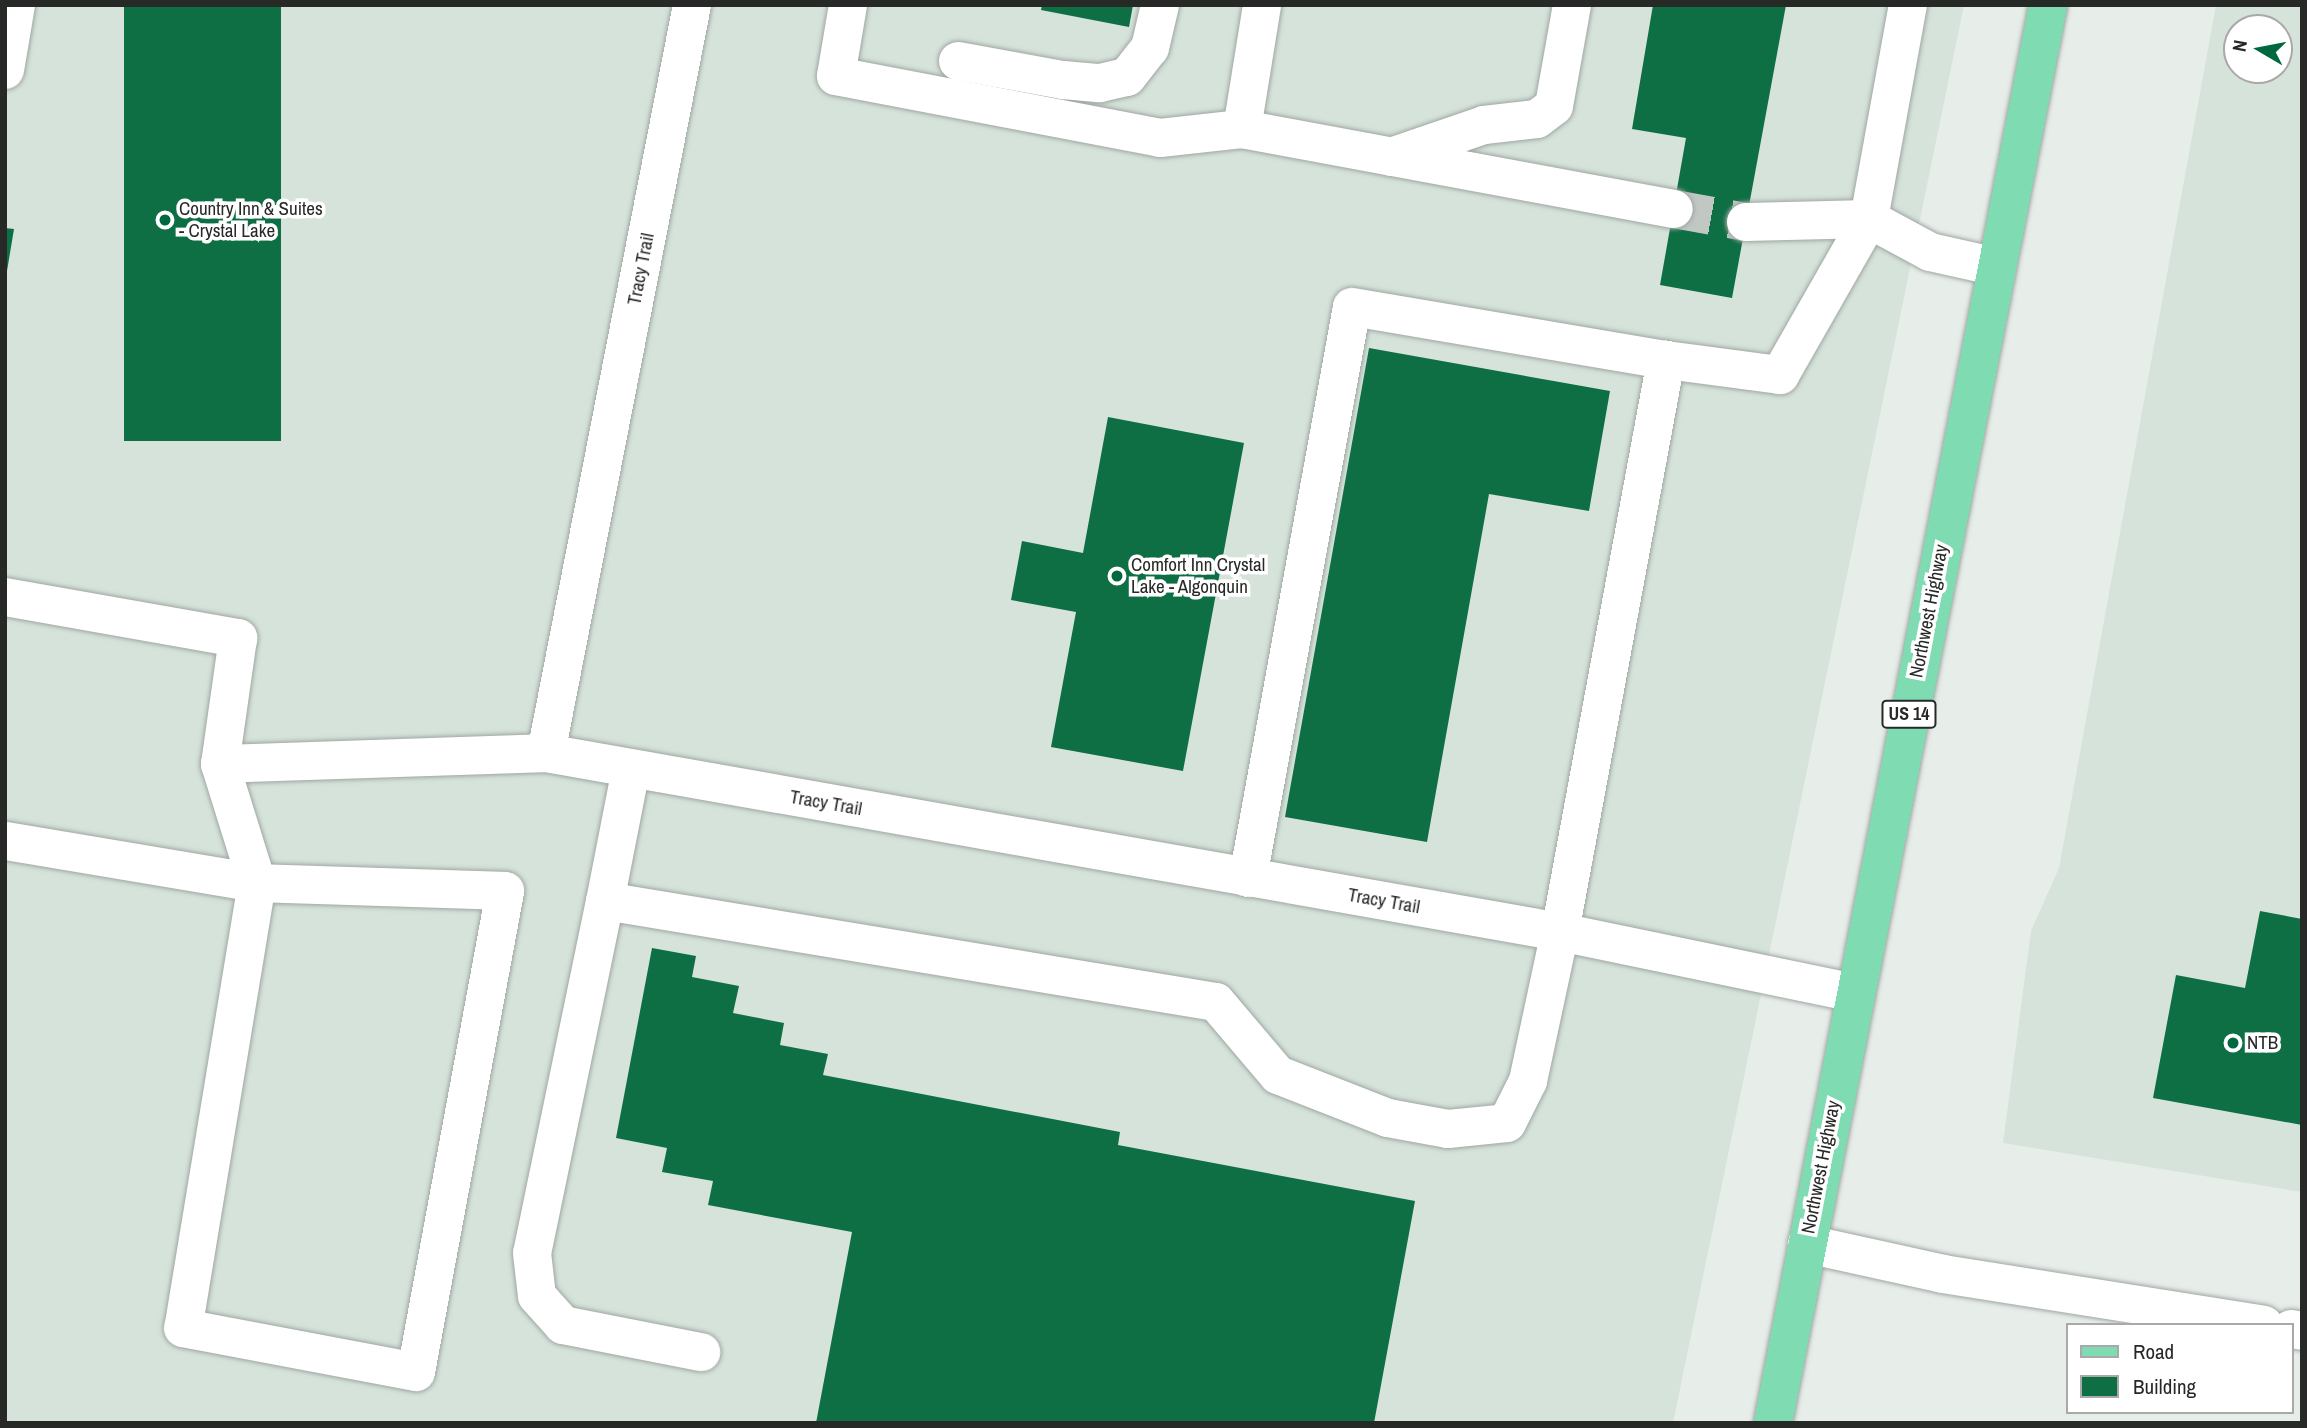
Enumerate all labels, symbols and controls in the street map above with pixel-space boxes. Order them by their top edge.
north arrow [2223,14,2293,84]
text: N [2226,38,2253,53]
place label: Country Inn & Suites - Crystal Lake [179,198,323,242]
marker: Country Inn & Suites - Crystal Lake [157,212,173,228]
street label: Tracy Trail [623,231,659,307]
street label: Northwest Highway [1905,543,1953,679]
place label: Comfort Inn Crystal Lake - Algonquin [1131,554,1265,598]
marker: Comfort Inn Crystal Lake - Algonquin [1109,568,1125,584]
road number: US 14 [1881,700,1937,728]
street label: Tracy Trail [788,785,864,821]
street label: Tracy Trail [1346,883,1422,919]
place label: NTB [2247,1032,2278,1054]
marker: NTB [2225,1035,2241,1051]
street label: Northwest Highway [1797,1099,1845,1235]
legend [2066,1323,2293,1414]
text: Road [2133,1337,2174,1366]
text: Building [2133,1372,2196,1401]

